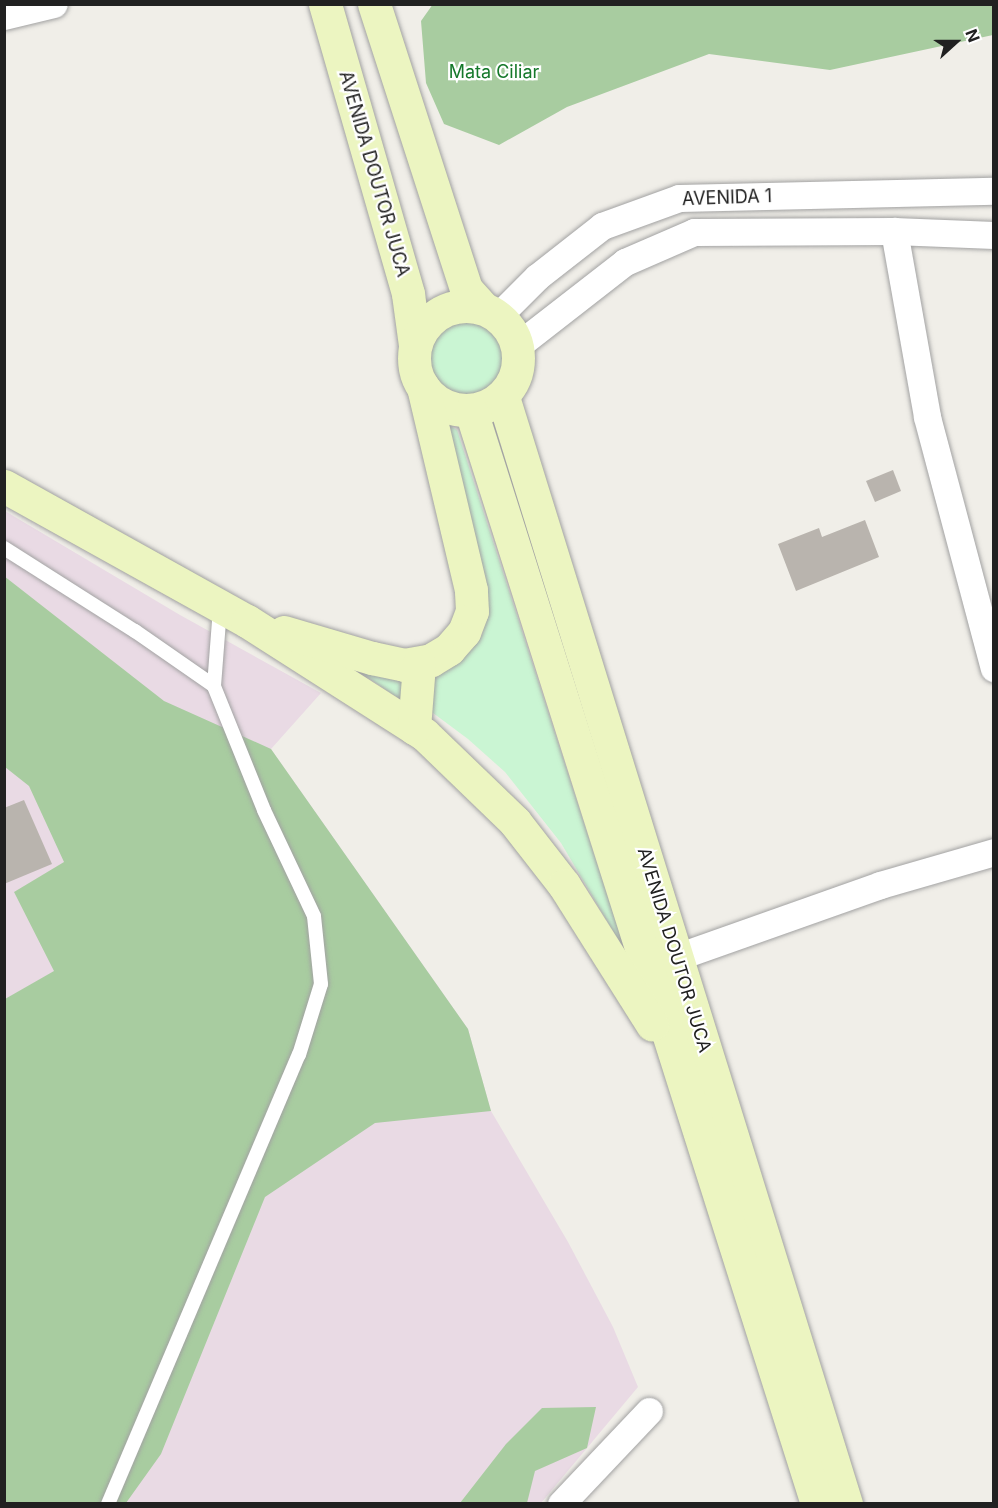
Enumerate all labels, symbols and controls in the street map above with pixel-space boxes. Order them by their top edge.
north arrow [926,12,986,72]
text: N [961,26,984,45]
park label: Mata Ciliar [449,61,539,83]
street label: AVENIDA DOUTOR JUCA [334,69,414,279]
street label: AVENIDA 1 [682,186,772,210]
street label: AVENIDA DOUTOR JUCA [633,845,715,1055]

